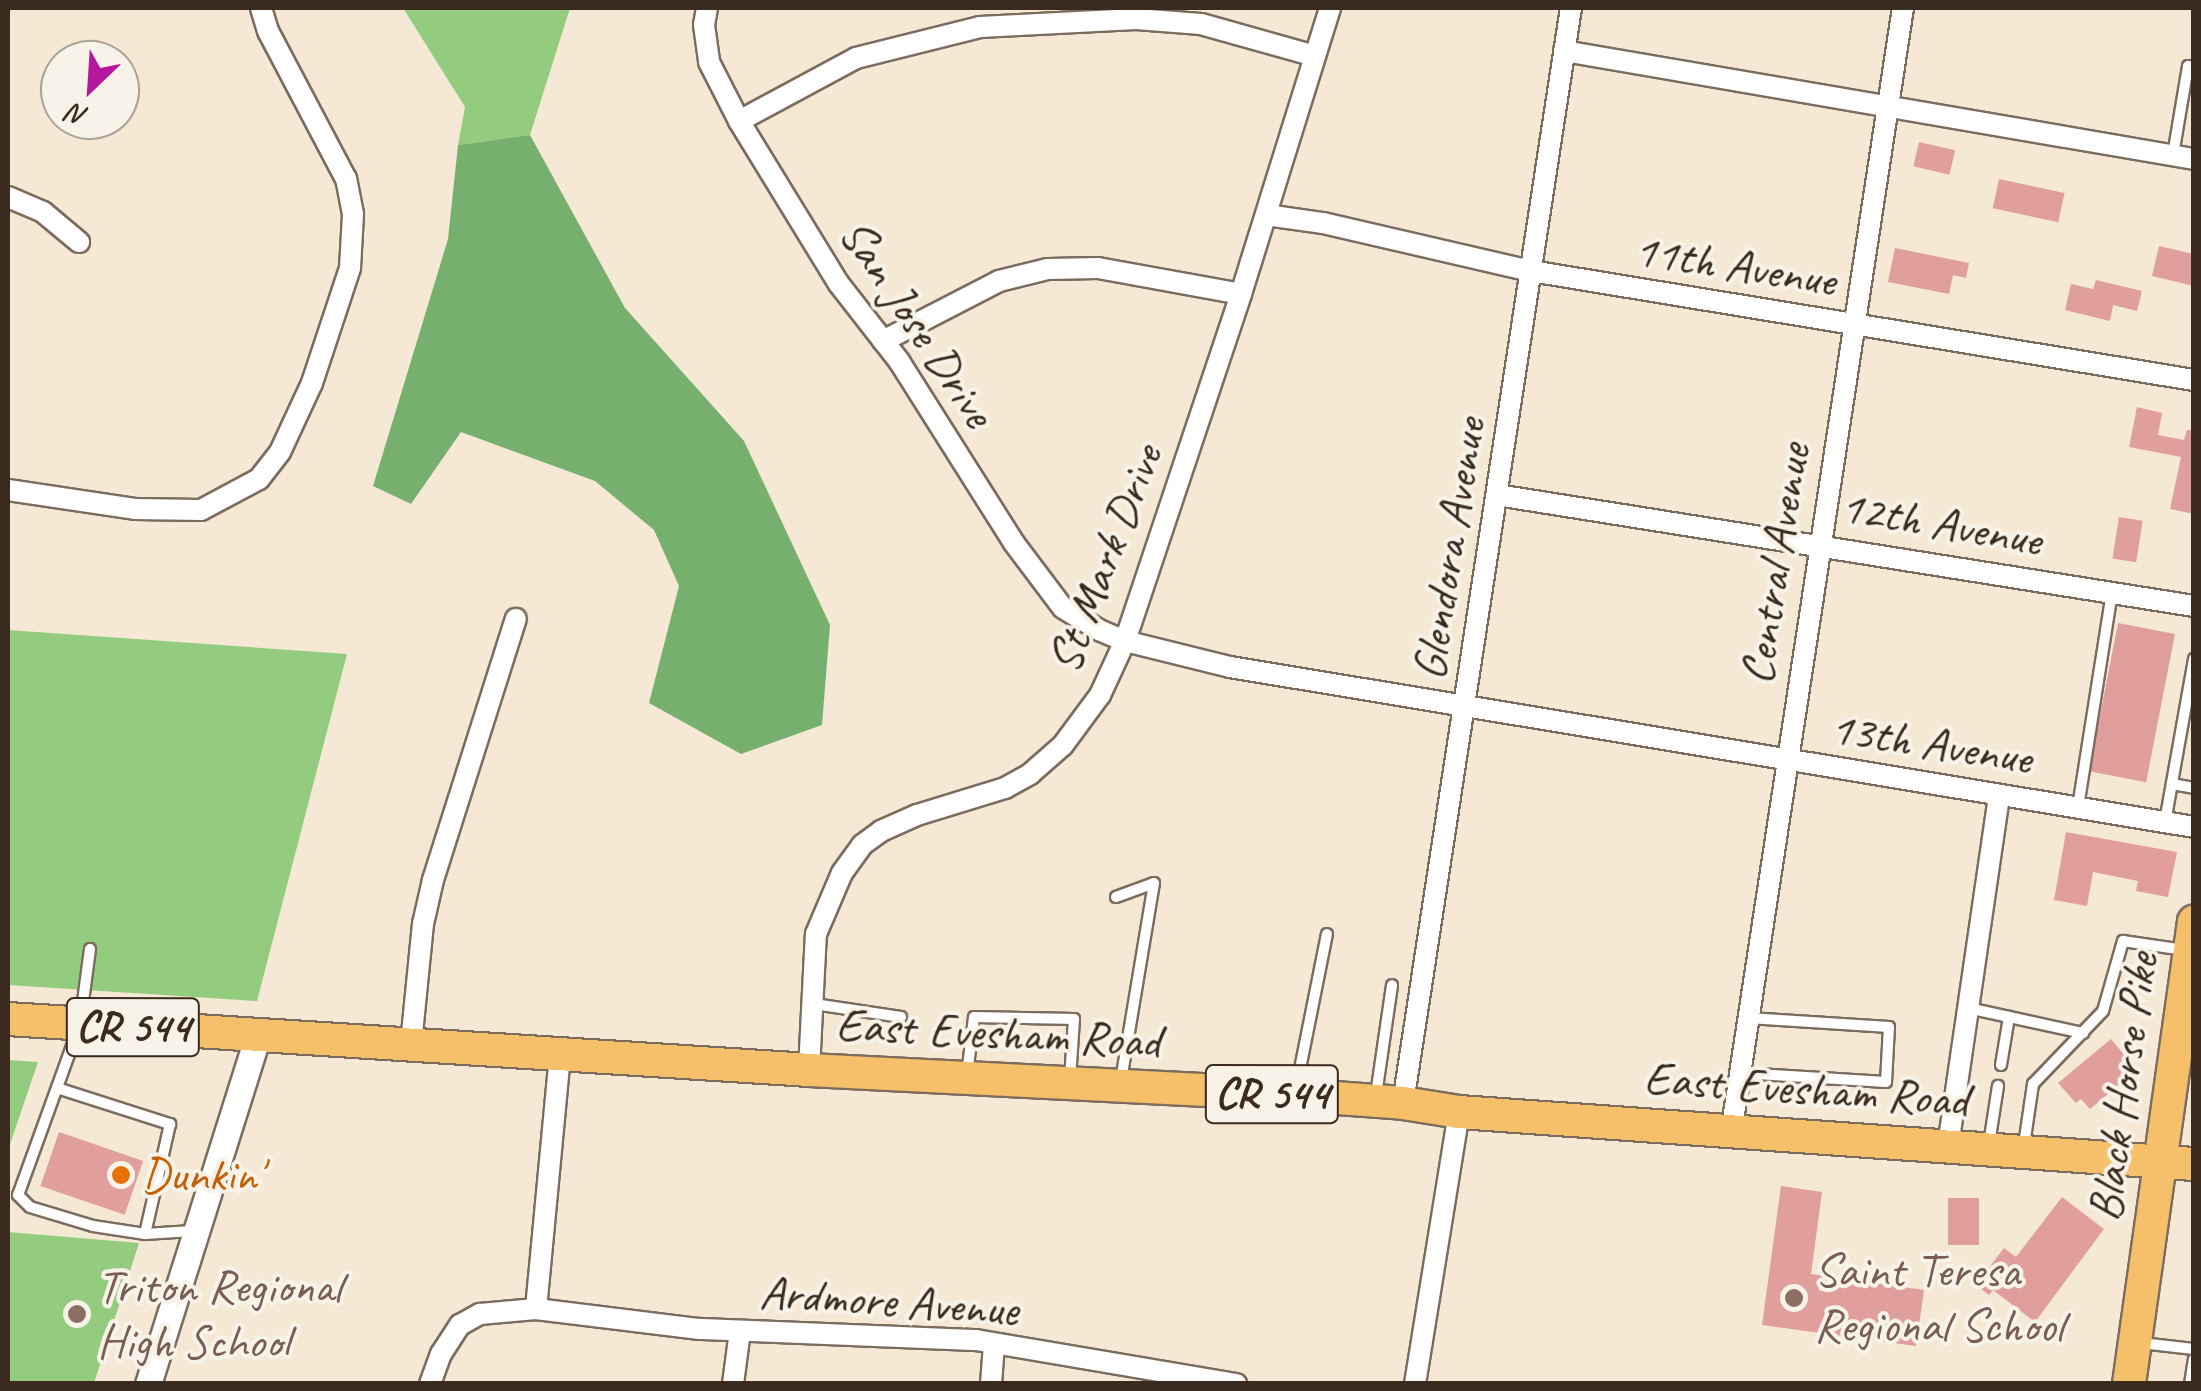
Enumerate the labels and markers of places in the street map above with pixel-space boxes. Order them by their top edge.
place label: Dunkin' [141,1146,262,1204]
marker: Dunkin' [110,1164,132,1186]
place label: Saint Teresa Regional School [1814,1241,2063,1354]
place label: Triton Regional High School [97,1257,342,1370]
marker: Saint Teresa Regional School [1783,1287,1805,1309]
marker: Triton Regional High School [66,1303,88,1325]

